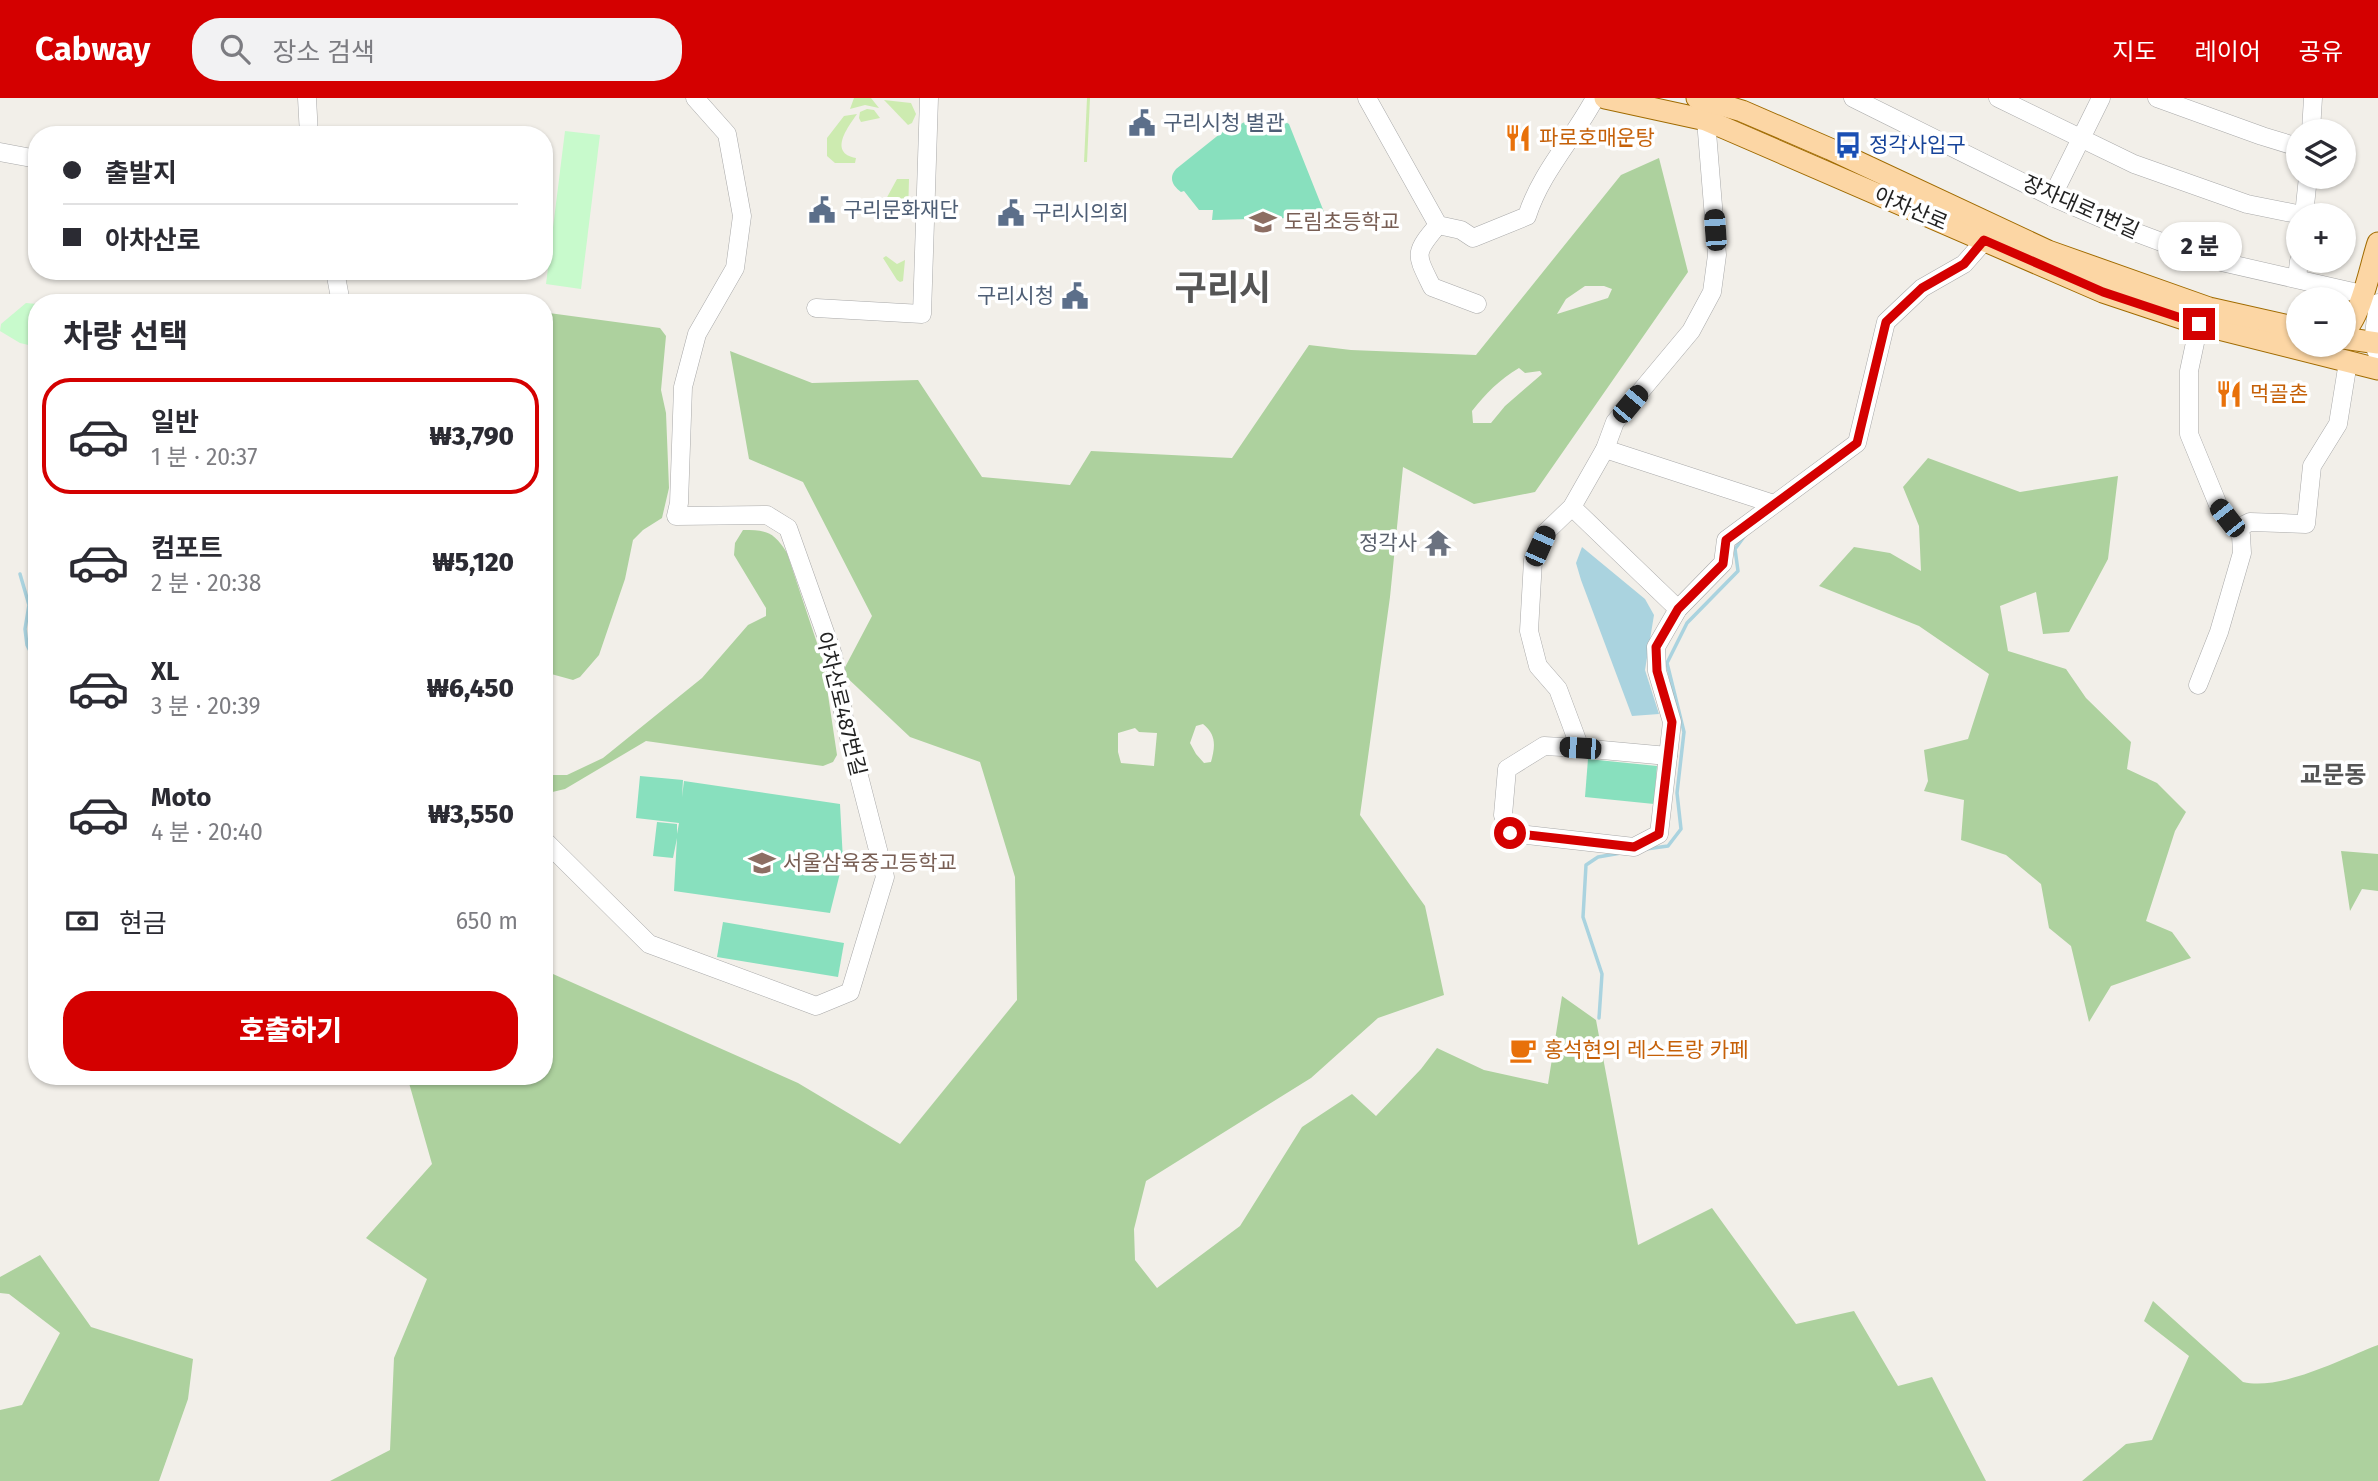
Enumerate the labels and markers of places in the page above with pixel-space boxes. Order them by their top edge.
public building icon: 구리시청 별관 [1127,108,1157,138]
place label: 구리시청 별관 [1163,110,1285,136]
restaurant icon: 파로호매운탕 [1503,123,1533,153]
place label: 파로호매운탕 [1539,125,1655,151]
bus stop icon: 정각사입구 [1833,130,1863,160]
place label: 정각사입구 [1869,132,1966,158]
public building icon: 구리문화재단 [807,195,837,225]
place label: 구리문화재단 [843,197,959,223]
public building icon: 구리시의회 [996,198,1026,228]
place label: 구리시의회 [1032,200,1129,226]
school or university icon: 도림초등학교 [1248,207,1278,237]
place label: 도림초등학교 [1284,209,1400,235]
public building icon: 구리시청 [1060,281,1090,311]
place label: 구리시청 [977,283,1054,309]
restaurant icon: 먹골촌 [2214,379,2244,409]
place label: 먹골촌 [2250,381,2308,407]
temple icon: 정각사 [1423,528,1453,558]
place label: 정각사 [1359,530,1417,556]
school or university icon: 서울삼육중고등학교 [747,848,777,878]
place label: 서울삼육중고등학교 [783,850,957,876]
cafe icon: 홍석현의 레스트랑 카페 [1508,1035,1538,1065]
place label: 홍석현의 레스트랑 카페 [1544,1037,1748,1063]

